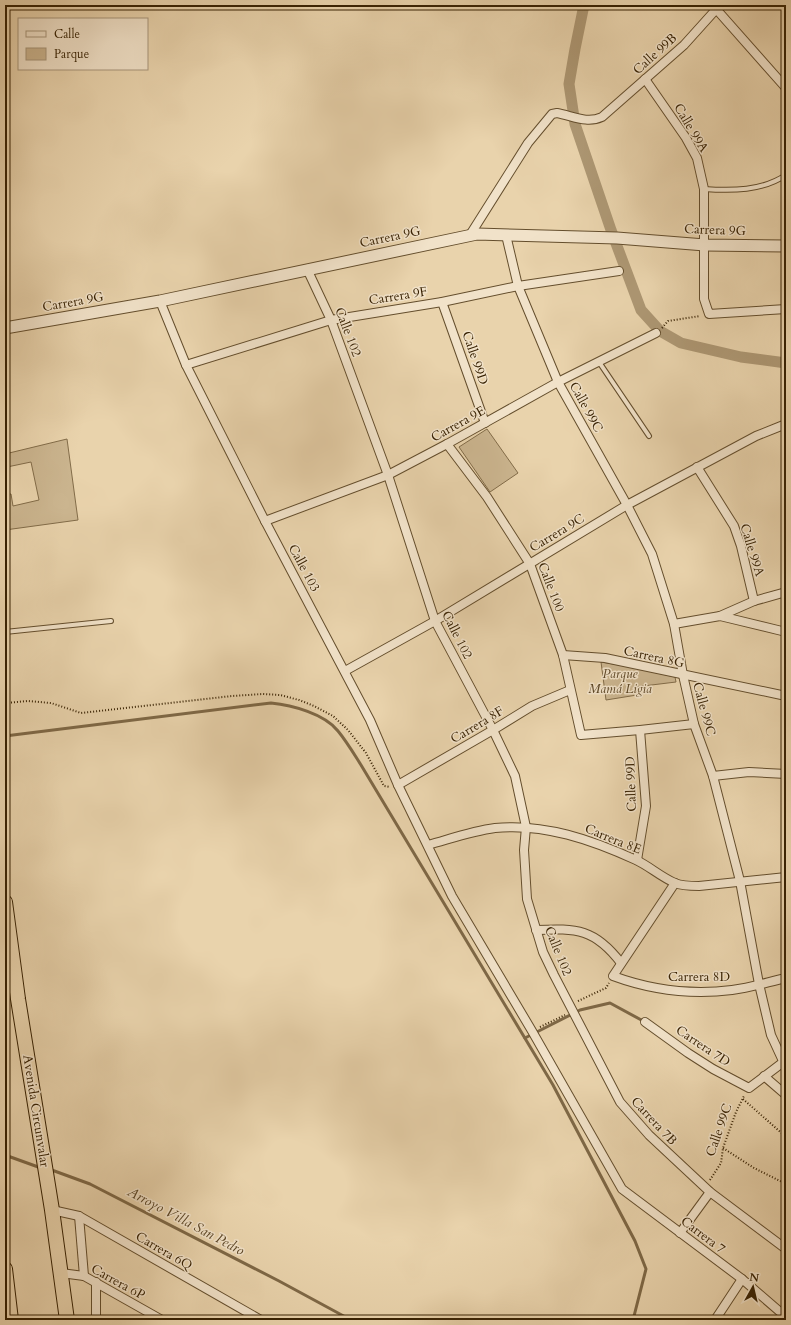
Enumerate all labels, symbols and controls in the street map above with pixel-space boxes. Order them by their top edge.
legend [18,18,148,70]
text: Calle [54,26,80,42]
street label: Calle 99B [629,29,681,79]
text: Parque [54,46,89,62]
street label: Calle 99A [669,100,713,156]
street label: Carrera 9G [684,220,746,240]
street label: Carrera 9G [358,222,422,252]
street label: Carrera 9F [368,283,428,309]
street label: Carrera 9G [41,288,105,316]
street label: Calle 102 [330,305,366,360]
street label: Calle 99D [457,329,493,387]
street label: Calle 99C [565,379,607,435]
street label: Carrera 9E [428,402,488,446]
street label: Carrera 9C [526,509,588,557]
street label: Calle 99A [735,521,769,579]
street label: Calle 103 [284,541,324,595]
street label: Calle 100 [533,560,569,615]
street label: Calle 102 [437,608,477,662]
street label: Carrera 8G [622,642,686,672]
park label: Parque Mamá Ligia [588,665,652,698]
street label: Calle 99C [688,680,720,738]
street label: Carrera 8F [447,702,507,748]
street label: Calle 99D [621,756,641,812]
street label: Carrera 8E [582,820,644,858]
street label: Calle 102 [540,924,576,979]
street label: Carrera 8D [668,968,730,986]
street label: Carrera 7D [672,1021,734,1071]
street label: Avenida Circunvalar [18,1054,54,1169]
street label: Carrera 7B [627,1093,681,1149]
street label: Calle 99C [702,1101,736,1159]
water label: Arroyo Villa San Pedro [123,1182,248,1260]
street label: Carrera 7 [677,1212,729,1258]
street label: Carrera 6Q [132,1228,196,1274]
street label: Carrera 6P [88,1260,148,1304]
north arrow [733,1267,773,1307]
text: N [749,1270,761,1286]

